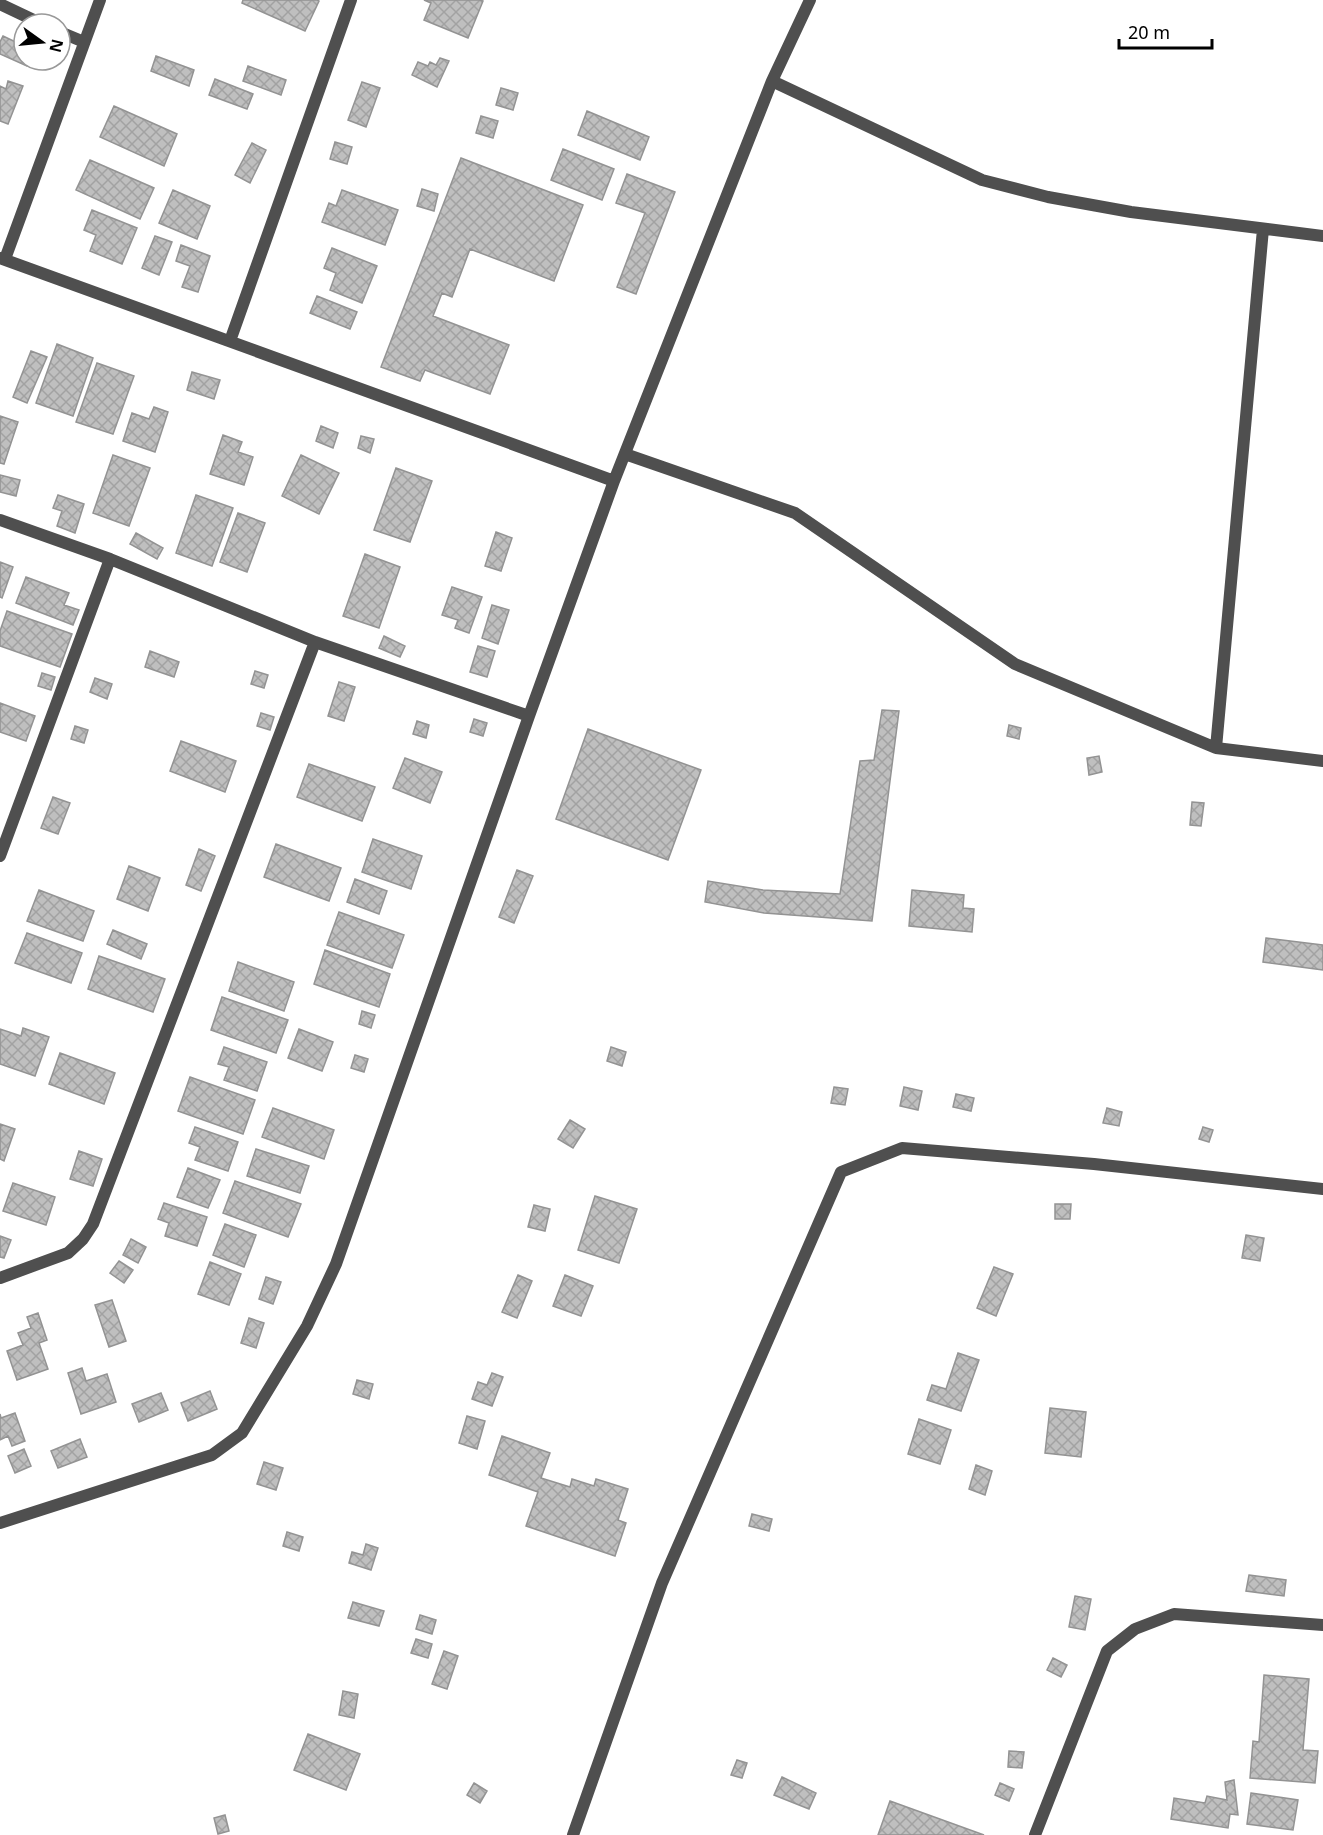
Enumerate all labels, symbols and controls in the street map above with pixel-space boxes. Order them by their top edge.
north arrow [12,12,72,72]
scale bar [1119,12,1212,50]
text: 20 m [1128,20,1170,44]
text: N [44,37,69,55]

